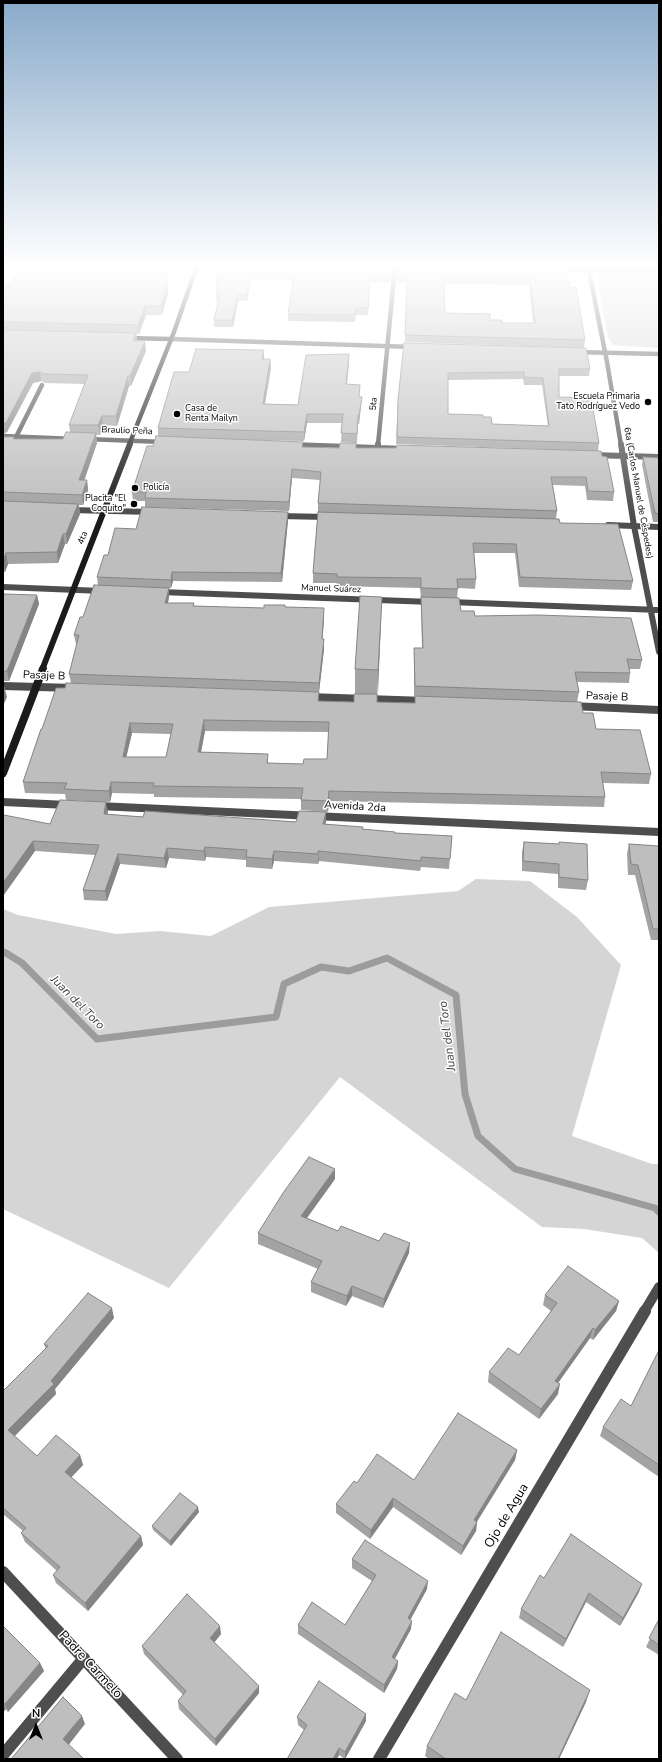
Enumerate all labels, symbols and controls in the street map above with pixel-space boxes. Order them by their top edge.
place label: Escuela Primaria Tato Rodríguez Vedo [556,392,640,413]
street label: 5ta [368,397,380,411]
marker: Escuela Primaria Tato Rodríguez Vedo [643,397,653,407]
place label: Casa de Renta Mailyn [185,404,238,425]
marker: Casa de Renta Mailyn [172,409,182,419]
street label: Braulio Peña [101,425,153,437]
street label: 6ta (Carlos Manuel de Céspedes) [621,426,655,560]
marker: Policía [130,483,140,493]
place label: Policía [143,483,169,493]
place label: Placita "El Coquito" [85,494,126,515]
marker: Placita "El Coquito" [129,499,139,509]
street label: 4ta [76,530,90,546]
street label: Manuel Suárez [301,583,361,595]
street label: Pasaje B [23,669,65,683]
street label: Pasaje B [586,690,628,704]
street label: Avenida 2da [324,799,386,815]
water label: Juan del Toro [47,973,107,1033]
water label: Juan del Toro [437,1000,459,1072]
street label: Ojo de Agua [482,1481,532,1551]
street label: Padre Carmelo [55,1628,125,1702]
north arrow [16,1706,56,1746]
text: N [32,1706,40,1721]

